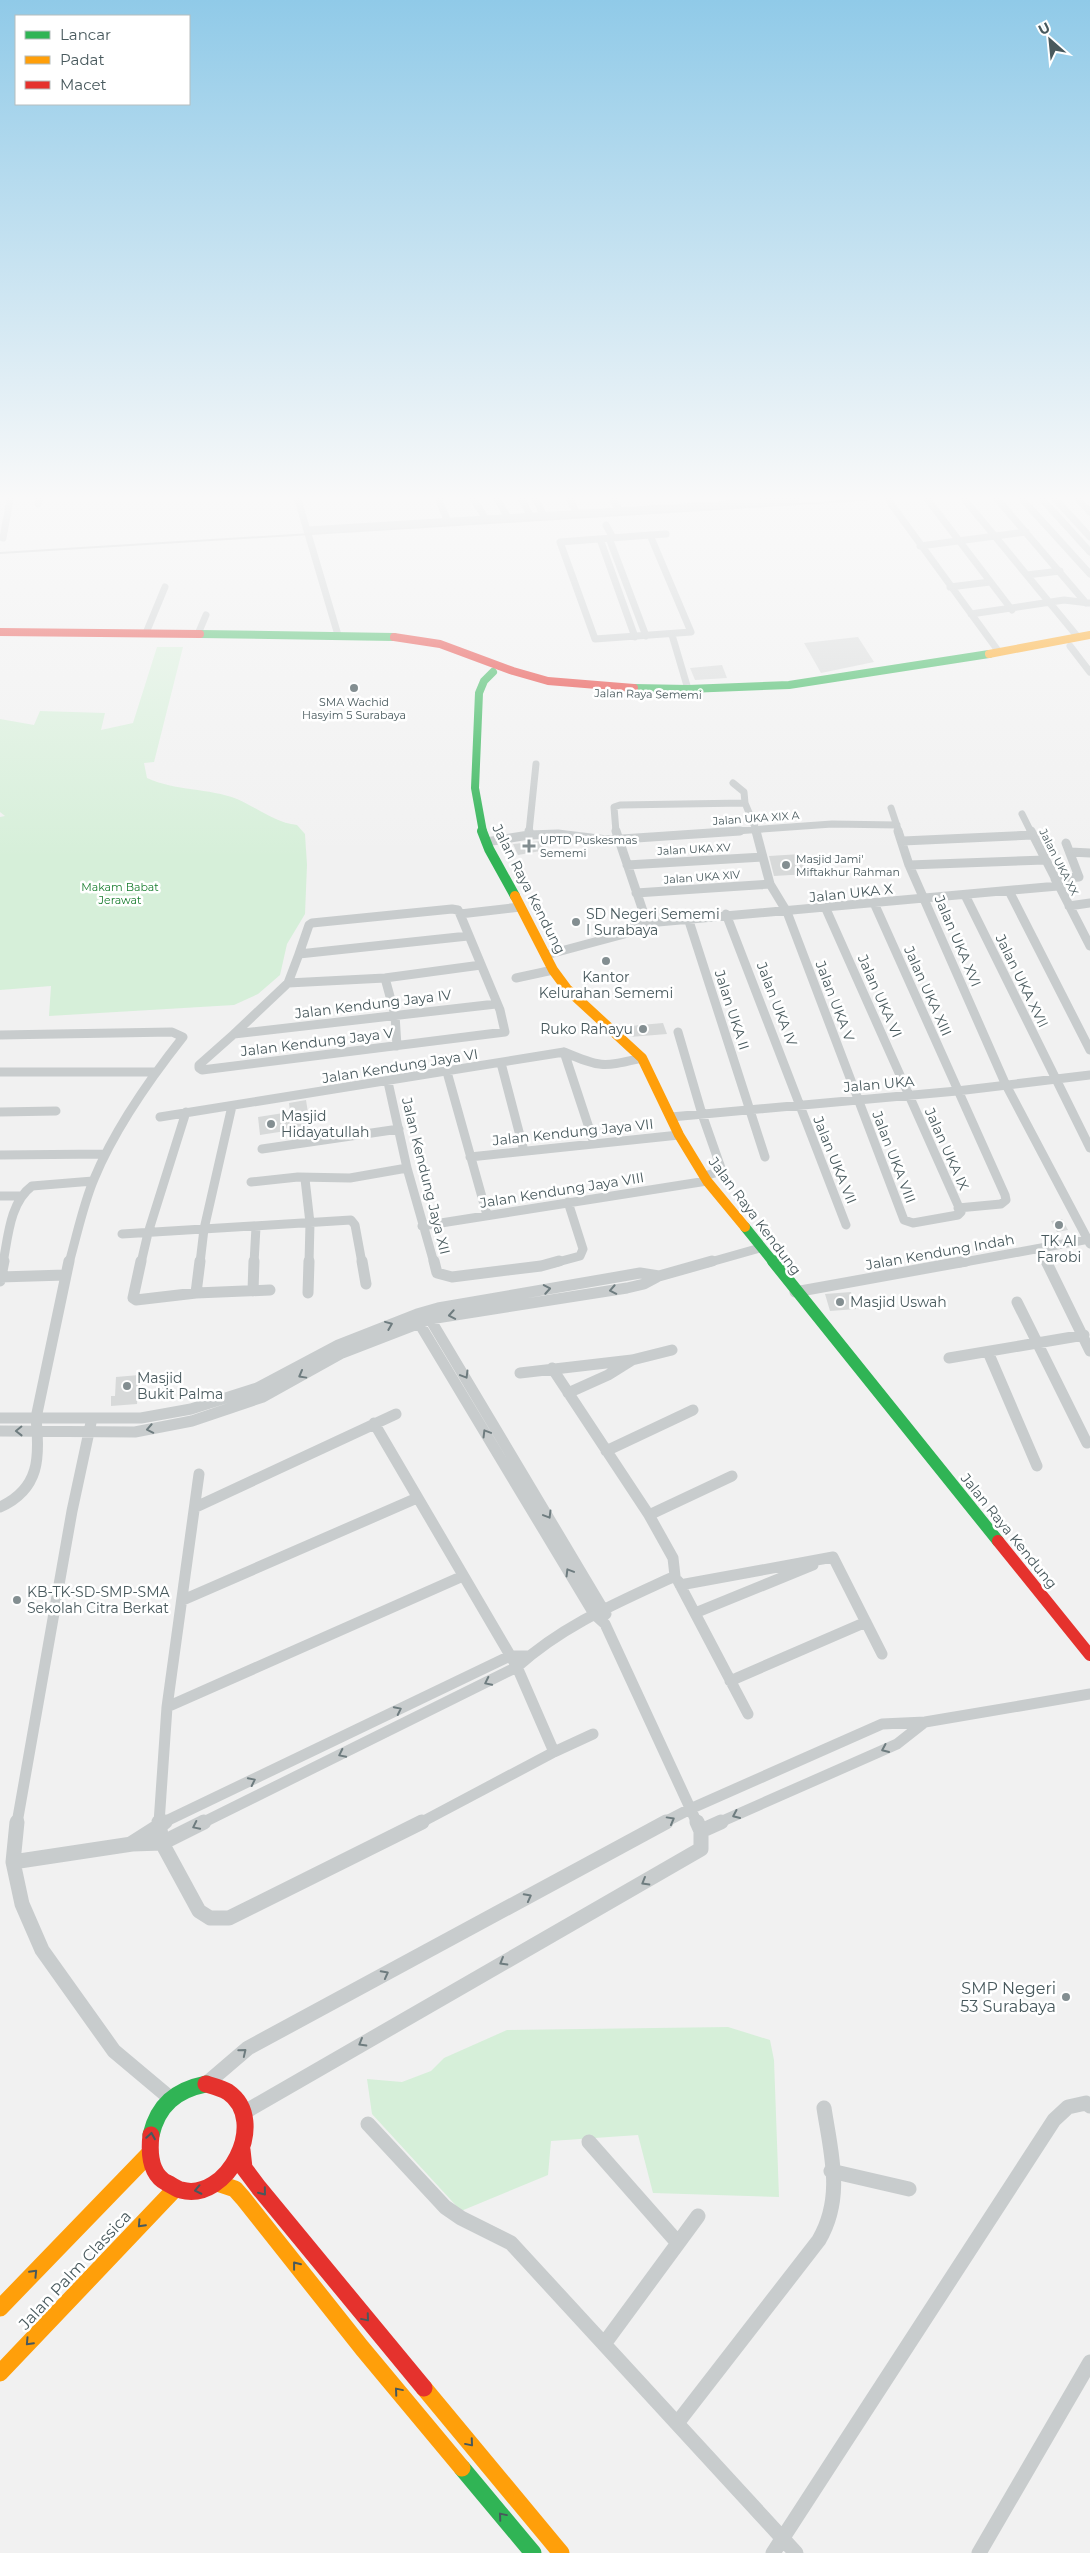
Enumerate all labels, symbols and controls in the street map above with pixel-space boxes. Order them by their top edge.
legend [15,15,190,105]
north arrow [1025,15,1075,65]
text: U [1035,18,1053,39]
text: Lancar [60,25,111,44]
text: Padat [60,50,105,69]
text: Macet [60,75,107,94]
marker: SMA Wachid Hasyim 5 Surabaya [348,682,360,694]
street label: Jalan Raya Sememi [593,686,702,702]
place label: SMA Wachid Hasyim 5 Surabaya [302,695,406,722]
street label: Jalan UKA XIX A [711,808,800,828]
street label: Jalan Raya Kendung [488,820,570,957]
street label: Jalan UKA XX [1036,825,1082,898]
place label: UPTD Puskesmas Sememi [540,833,638,860]
marker: UPTD Puskesmas Sememi [522,839,536,853]
street label: Jalan UKA XV [656,840,731,858]
place label: Masjid Jami' Miftakhur Rahman [796,852,900,879]
marker: Masjid Jami' Miftakhur Rahman [780,859,792,871]
street label: Jalan UKA XIV [662,867,741,887]
park label: Makam Babat Jerawat [81,880,159,907]
street label: Jalan UKA X [807,880,894,906]
street label: Jalan UKA XVI [930,892,985,989]
place label: SD Negeri Sememi I Surabaya [586,905,720,939]
marker: SD Negeri Sememi I Surabaya [570,916,582,928]
street label: Jalan UKA XVII [991,930,1052,1031]
street label: Jalan UKA XIII [900,942,956,1039]
street label: Jalan UKA VI [853,951,906,1040]
marker: Kantor Kelurahan Sememi [600,955,612,967]
street label: Jalan UKA V [811,957,859,1044]
street label: Jalan UKA IV [752,958,801,1049]
street label: Jalan UKA II [710,967,753,1052]
place label: Kantor Kelurahan Sememi [539,968,673,1002]
street label: Jalan Kendung Jaya IV [293,985,453,1023]
place label: Ruko Rahayu [540,1020,633,1038]
marker: Ruko Rahayu [637,1023,649,1035]
street label: Jalan Kendung Jaya V [239,1024,395,1060]
street label: Jalan Kendung Jaya VI [320,1045,479,1087]
street label: Jalan UKA [842,1072,916,1096]
street label: Jalan Kendung Jaya XII [398,1095,454,1256]
street label: Jalan UKA IX [920,1104,973,1193]
place label: Masjid Hidayatullah [281,1107,370,1141]
street label: Jalan UKA VIII [868,1108,920,1206]
street label: Jalan UKA VII [809,1113,861,1206]
street label: Jalan Kendung Jaya VII [491,1115,654,1150]
marker: Masjid Hidayatullah [265,1118,277,1130]
street label: Jalan Raya Kendung [704,1153,805,1279]
street label: Jalan Kendung Jaya VIII [478,1168,645,1212]
marker: TK Al Farobi [1053,1219,1065,1231]
street label: Jalan Kendung Indah [863,1230,1016,1274]
place label: TK Al Farobi [1037,1232,1081,1266]
one-way arrow [543,1285,552,1295]
one-way arrow [608,1285,617,1295]
place label: Masjid Uswah [850,1293,947,1311]
marker: Masjid Uswah [834,1296,846,1308]
one-way arrow [448,1309,457,1319]
one-way arrow [384,1321,393,1331]
place label: Masjid Bukit Palma [137,1369,223,1403]
one-way arrow [299,1369,308,1379]
one-way arrow [458,1370,468,1379]
marker: Masjid Bukit Palma [121,1380,133,1392]
one-way arrow [146,1423,154,1433]
one-way arrow [15,1426,22,1436]
one-way arrow [483,1429,493,1438]
street label: Jalan Raya Kendung [956,1469,1061,1592]
one-way arrow [542,1509,552,1518]
one-way arrow [566,1569,576,1578]
place label: KB-TK-SD-SMP-SMA Sekolah Citra Berkat [27,1583,171,1617]
marker: KB-TK-SD-SMP-SMA Sekolah Citra Berkat [11,1594,23,1606]
one-way arrow [484,1676,493,1686]
one-way arrow [393,1706,402,1716]
one-way arrow [881,1743,890,1754]
one-way arrow [338,1748,347,1758]
one-way arrow [247,1776,256,1787]
one-way arrow [732,1809,741,1820]
one-way arrow [666,1816,675,1826]
one-way arrow [192,1820,201,1830]
one-way arrow [641,1875,650,1885]
one-way arrow [523,1893,532,1903]
one-way arrow [500,1956,509,1966]
one-way arrow [380,1970,389,1980]
place label: SMP Negeri 53 Surabaya [960,1979,1056,2016]
marker: SMP Negeri 53 Surabaya [1060,1991,1072,2003]
one-way arrow [359,2036,368,2046]
one-way arrow [237,2050,246,2058]
one-way arrow [145,2131,155,2140]
one-way arrow [193,2184,202,2194]
one-way arrow [257,2187,266,2196]
street label: Jalan Palm Classica [14,2207,135,2334]
one-way arrow [138,2218,147,2227]
one-way arrow [293,2262,301,2271]
one-way arrow [28,2270,37,2279]
one-way arrow [360,2312,369,2321]
one-way arrow [26,2337,35,2346]
one-way arrow [395,2388,403,2397]
one-way arrow [464,2437,472,2446]
one-way arrow [499,2512,508,2521]

